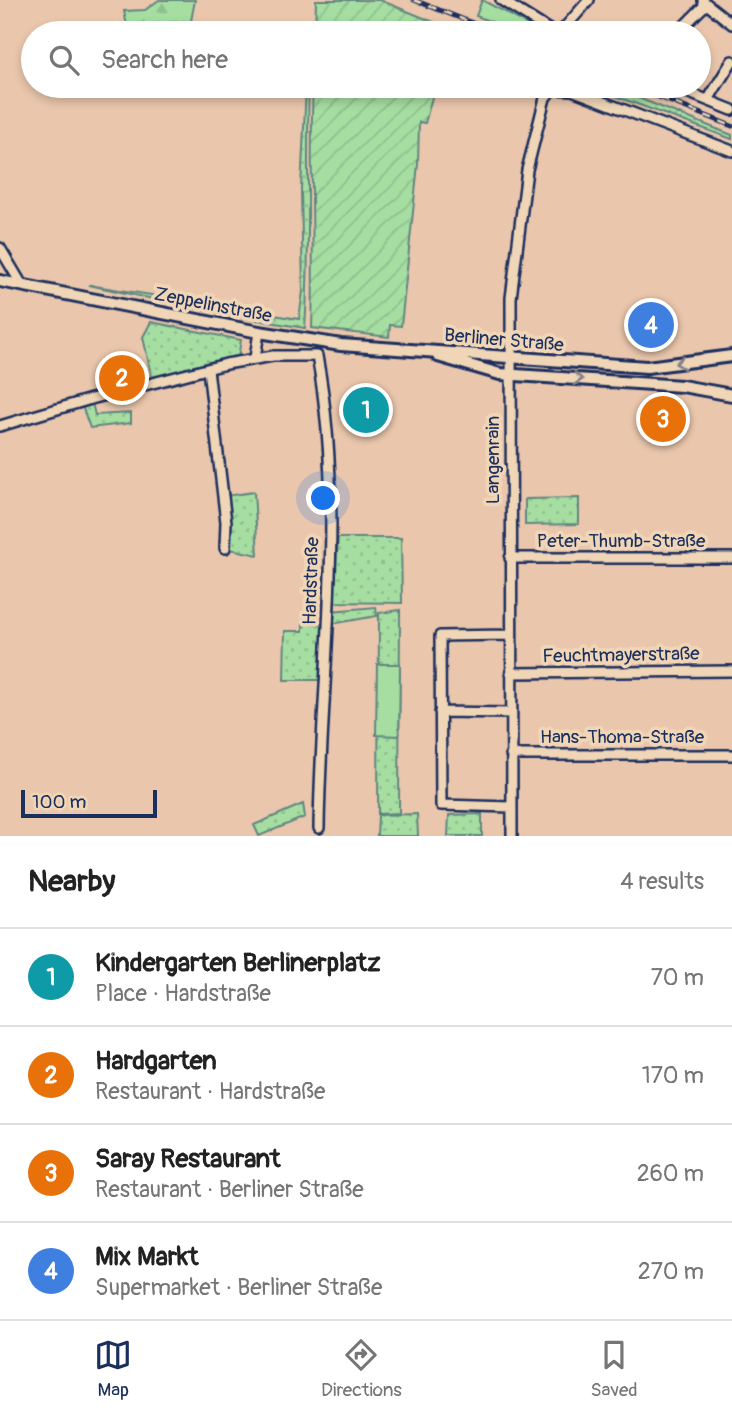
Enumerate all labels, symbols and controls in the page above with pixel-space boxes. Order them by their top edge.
search box [21,21,711,98]
icon: search [45,41,83,79]
text: Search here [101,44,228,76]
street label: Zeppelinstraße [152,282,274,328]
pin: 4 [628,299,674,351]
street label: Berliner Straße [443,323,565,357]
pin: 2 [99,352,145,404]
one-way arrow [674,356,686,371]
one-way arrow [573,372,584,387]
pin: 1 [343,384,389,436]
pin: 3 [640,393,686,445]
street label: Langenrain [481,416,505,504]
your location [306,481,340,515]
street label: Peter-Thumb-Straße [537,529,706,553]
street label: Hardstraße [297,536,325,625]
street label: Feuchtmayerstraße [542,642,700,668]
street label: Hans-Thoma-Straße [540,725,705,749]
scale bar [21,787,158,819]
text: 100 m [32,790,86,814]
text: Nearby [28,863,115,900]
text: 4 results [620,867,704,896]
text: Kindergarten Berlinerplatz [95,947,380,979]
text: 1 [47,963,56,992]
text: 70 m [651,963,704,992]
text: Place · Hardstraße [95,979,271,1008]
text: Hardgarten [95,1045,217,1077]
text: 2 [45,1061,57,1090]
text: 170 m [642,1061,704,1090]
text: Restaurant · Hardstraße [95,1077,325,1106]
text: Saray Restaurant [95,1143,281,1175]
text: 3 [45,1159,57,1188]
text: 260 m [637,1159,704,1188]
text: Restaurant · Berliner Straße [95,1175,364,1204]
text: Mix Markt [95,1241,198,1273]
text: 4 [44,1257,58,1286]
text: 270 m [638,1257,704,1286]
text: Supermarket · Berliner Straße [95,1273,382,1302]
tab: Map [94,1336,132,1402]
tab: Directions [321,1336,402,1402]
tab: Saved [590,1336,638,1402]

